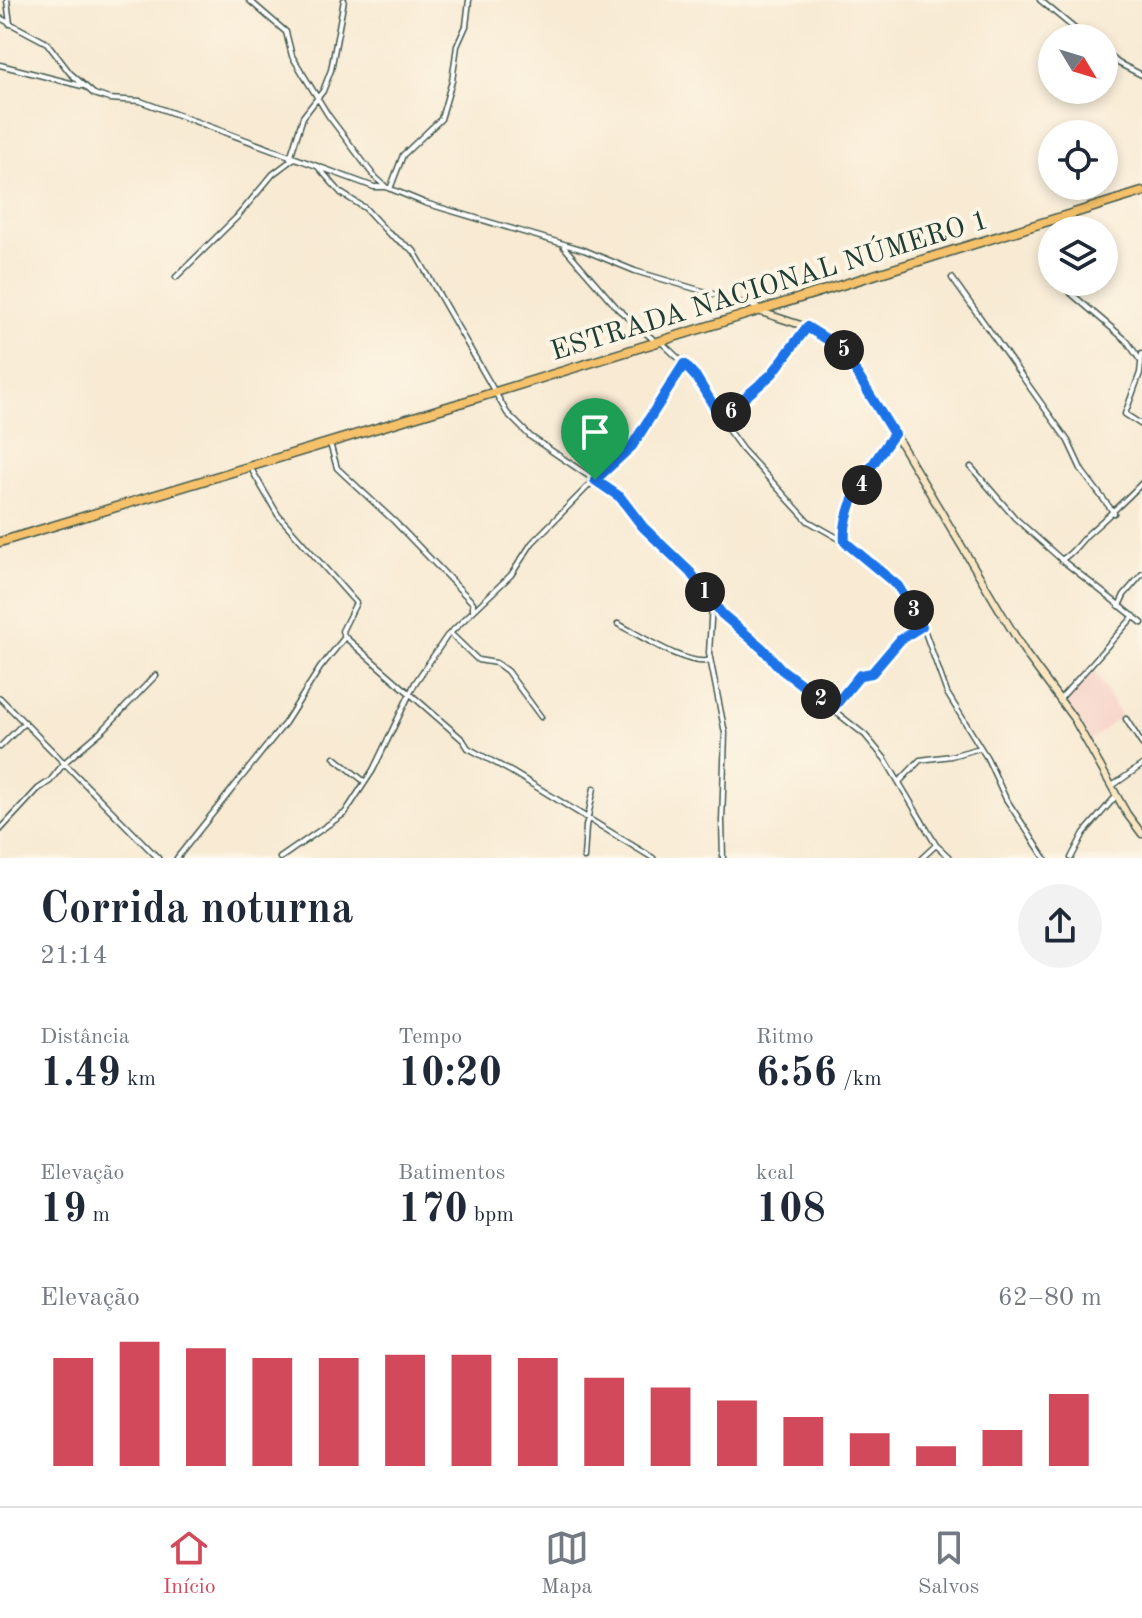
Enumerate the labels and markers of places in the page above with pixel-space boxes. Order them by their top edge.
pin: 5 [824,330,864,370]
pin: 6 [711,392,751,432]
pin [561,398,629,480]
pin: 4 [842,465,882,505]
pin: 1 [685,572,725,612]
pin: 3 [894,590,934,630]
pin: 2 [801,679,841,719]

